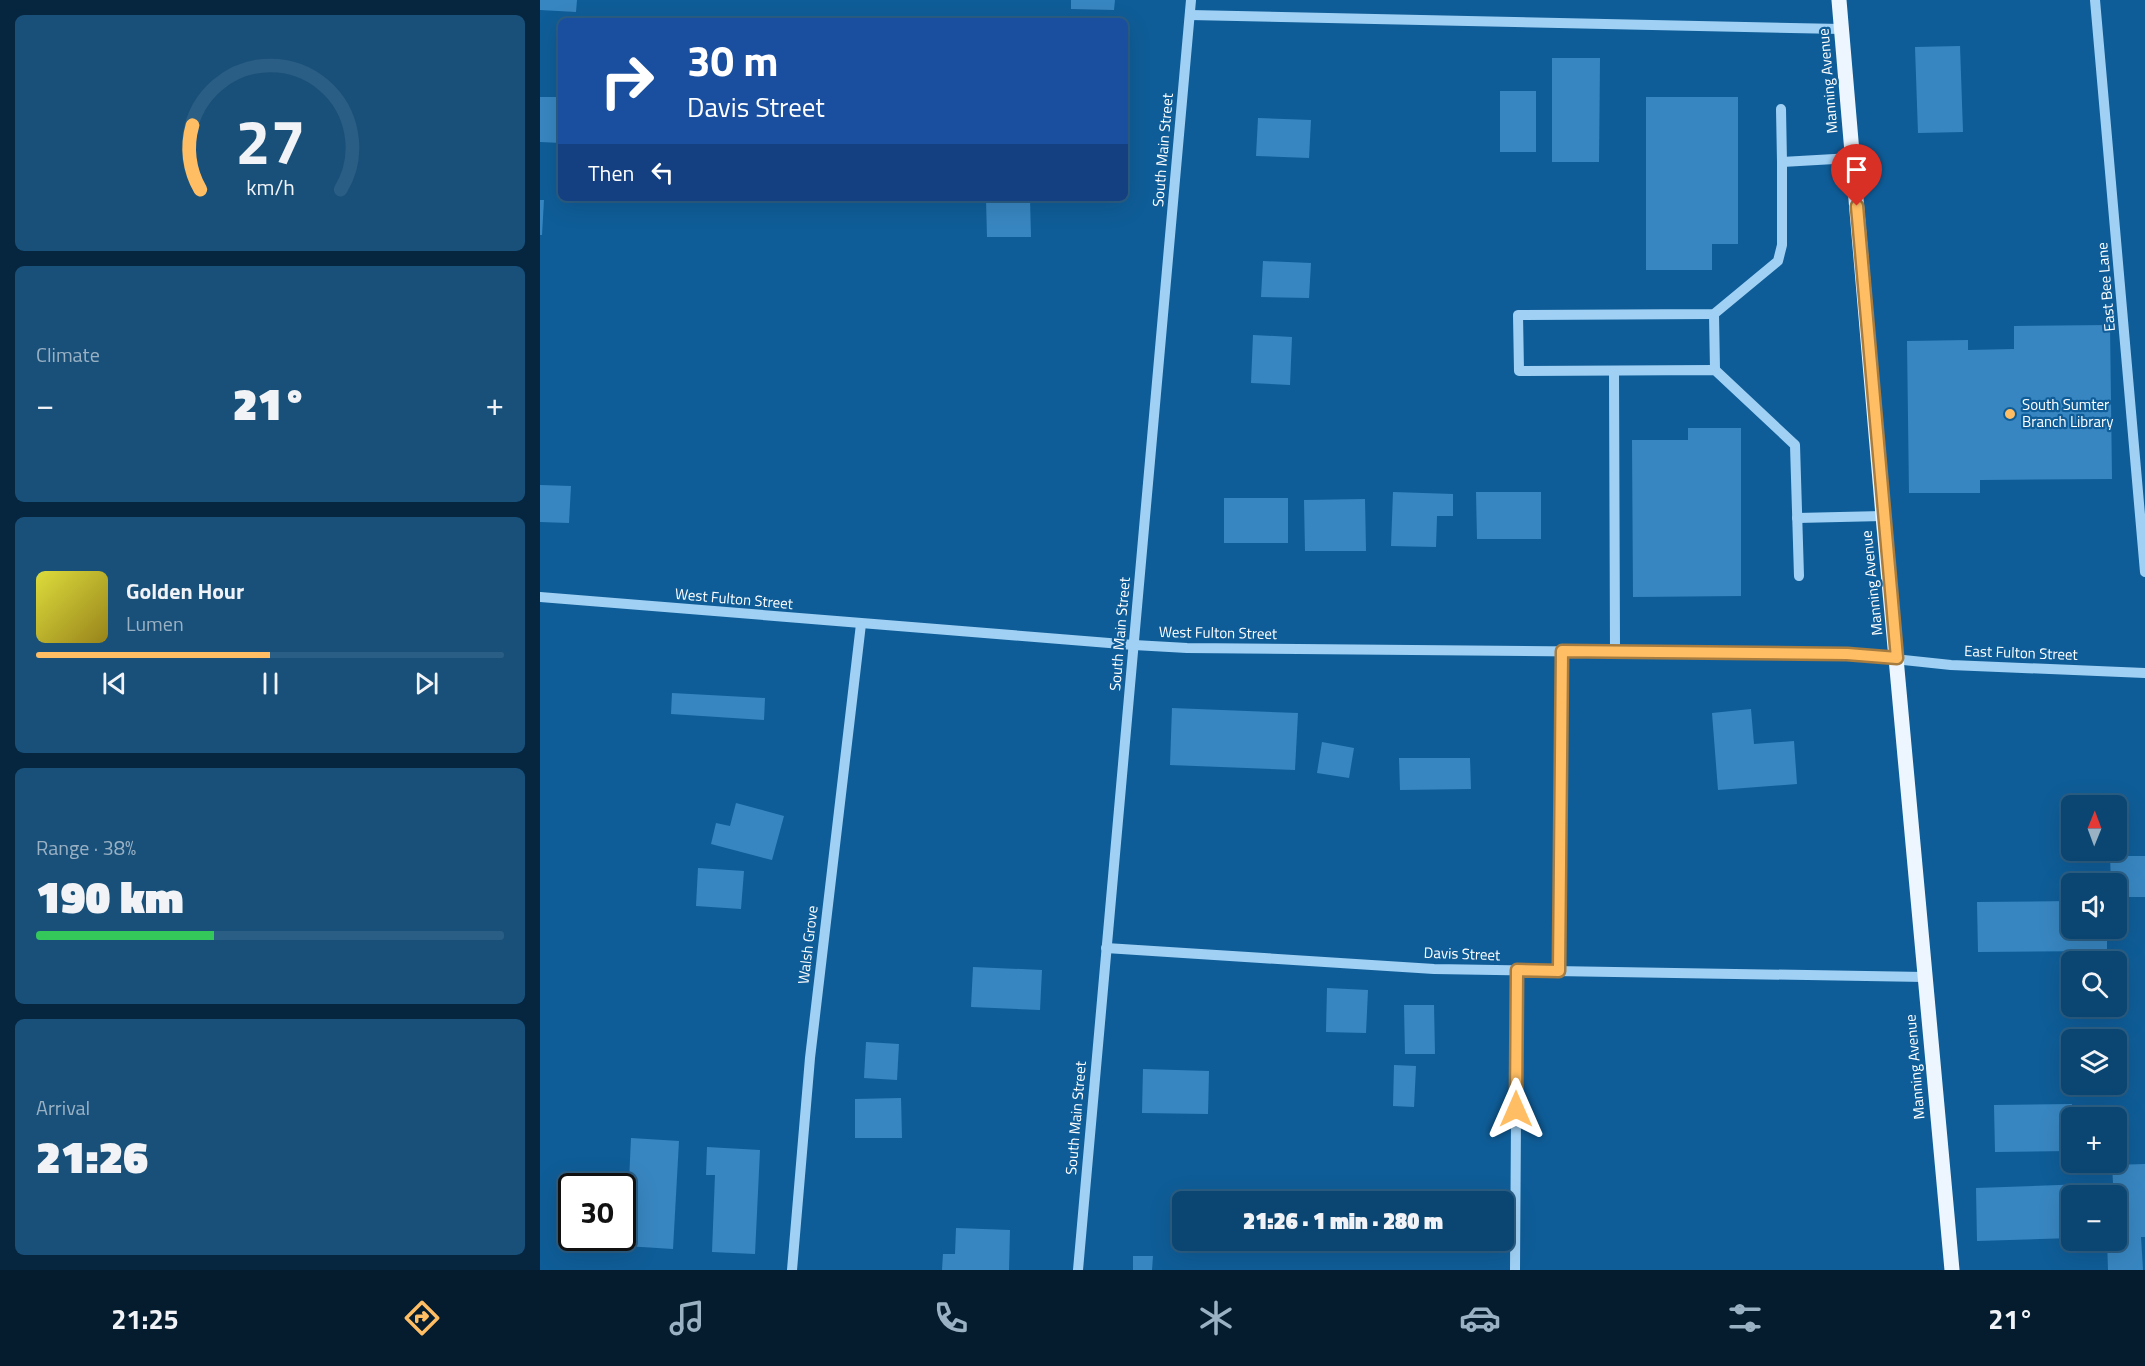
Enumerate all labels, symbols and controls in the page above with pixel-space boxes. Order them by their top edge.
street label: Manning Avenue [1811,27,1844,135]
text: 30 m [687,28,779,92]
icon: right [588,42,666,120]
text: Davis Street [687,86,825,127]
street label: South Main Street [1146,91,1179,208]
text: 27 [235,93,305,188]
pin [1831,144,1882,206]
icon: arrive [1840,153,1873,186]
text: Then [588,156,634,190]
icon: left [646,156,679,189]
text: km/h [246,171,294,203]
street label: East Bee Lane [2090,242,2121,333]
text: Climate [36,339,100,370]
text: 21° [233,369,307,437]
text: − [36,379,54,429]
text: + [486,379,504,429]
place label: South Sumter Branch Library [2022,393,2113,433]
marker: South Sumter Branch Library [2003,407,2017,421]
street label: Manning Avenue [1855,529,1888,637]
text: Golden Hour [126,574,244,608]
street label: South Main Street [1103,575,1136,692]
street label: West Fulton Street [674,582,795,615]
text: Lumen [126,608,184,639]
street label: West Fulton Street [1159,620,1278,645]
street label: East Fulton Street [1964,639,2079,666]
icon: previous [98,667,131,700]
icon: pause [254,667,287,700]
icon: next [410,667,443,700]
north arrow [2061,795,2127,861]
map controls [2061,795,2127,1251]
text: Range · 38% [36,832,136,863]
text: 190 km [36,862,184,930]
button: sound [2061,873,2127,939]
street label: Walsh Grove [791,904,824,986]
street label: Davis Street [1423,941,1501,966]
button: search [2061,951,2127,1017]
street label: Manning Avenue [1898,1013,1931,1121]
button: layers [2061,1029,2127,1095]
street label: South Main Street [1059,1059,1092,1176]
position arrow [1484,1077,1548,1141]
text: Arrival [36,1092,90,1123]
button: + [2061,1107,2127,1173]
text: 21:26 [36,1122,148,1190]
speed limit sign: 30 [558,1173,636,1251]
button: − [2061,1185,2127,1251]
text: 21:26 · 1 min · 280 m [1243,1204,1443,1238]
icon: directions [401,1297,443,1339]
icon: music [666,1297,708,1339]
icon: phone [930,1297,972,1339]
icon: climate [1195,1297,1237,1339]
icon: car [1459,1297,1501,1339]
icon: filters [1724,1297,1766,1339]
text: 21:25 [111,1298,179,1339]
text: 21° [1988,1298,2034,1339]

